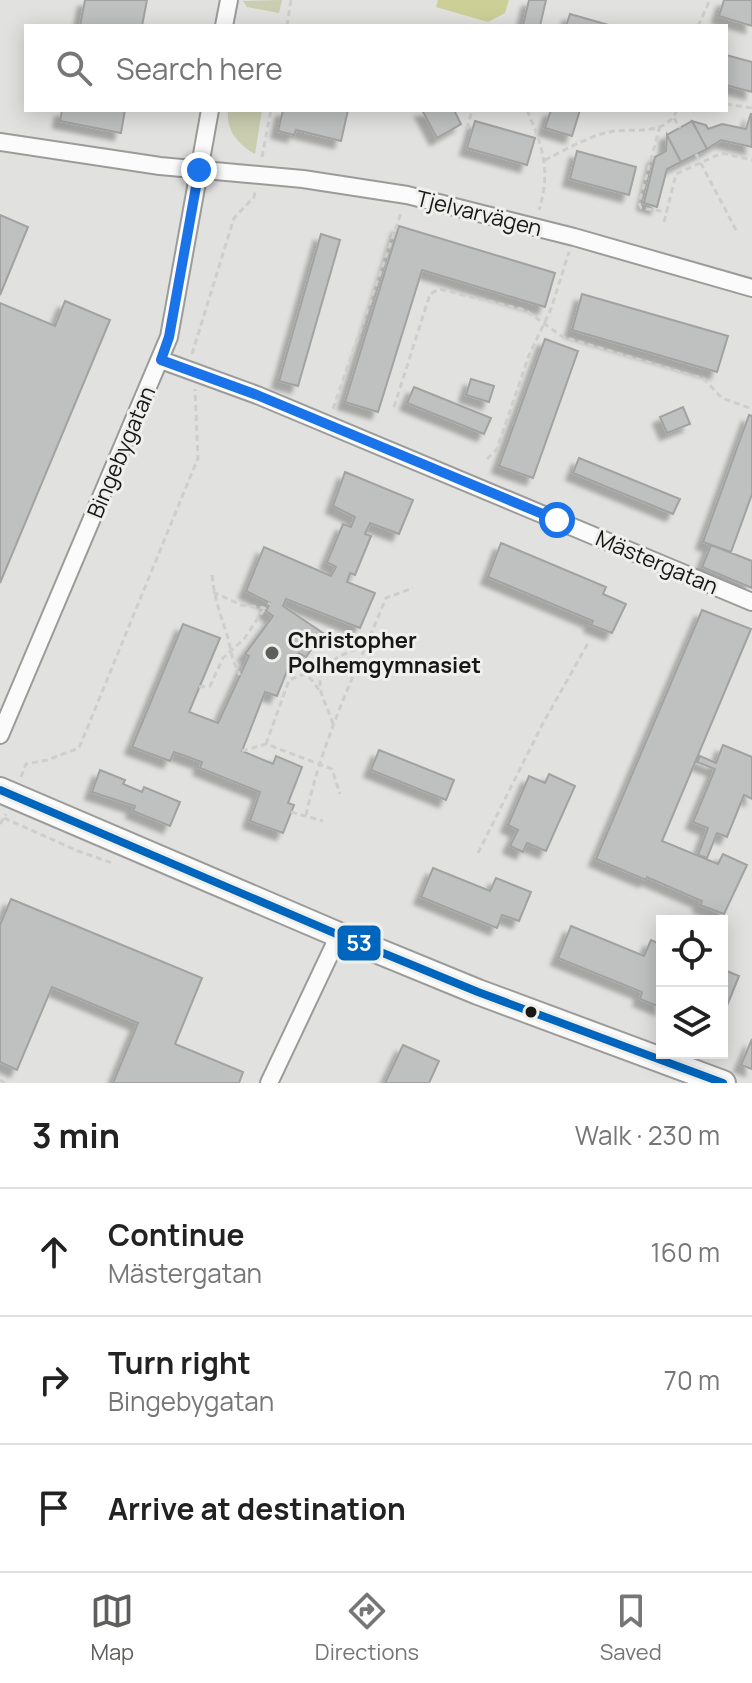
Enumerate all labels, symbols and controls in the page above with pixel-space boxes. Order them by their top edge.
search box [24,24,728,112]
icon: search [52,46,96,90]
text: Search here [116,48,283,89]
route end [181,152,217,188]
street label: Tjelvarvägen [413,183,545,243]
street label: Bingebygatan [80,381,162,523]
route start [539,502,575,538]
street label: Mästergatan [591,523,723,601]
place label: Christopher Polhemgymnasiet [288,625,481,680]
marker: Christopher Polhemgymnasiet [263,644,281,662]
map controls [656,915,728,1059]
button: locate [656,915,728,987]
line badge: 53 [336,924,382,962]
text: 53 [346,928,372,958]
button: layers [656,987,728,1059]
unlabelled marker [523,1004,539,1020]
text: 3 min [32,1112,120,1158]
text: Walk · 230 m [575,1117,720,1153]
text: Continue [108,1214,244,1255]
icon: ahead [32,1230,76,1274]
text: 160 m [651,1234,720,1270]
text: Mästergatan [108,1255,262,1291]
text: Turn right [108,1342,251,1383]
icon: right [32,1358,76,1402]
text: 70 m [664,1362,720,1398]
text: Bingebygatan [108,1383,274,1419]
icon: arrive [32,1486,76,1530]
text: Arrive at destination [108,1488,406,1529]
tab: Map [90,1589,134,1667]
tab: Directions [315,1589,419,1667]
tab: Saved [600,1589,662,1667]

